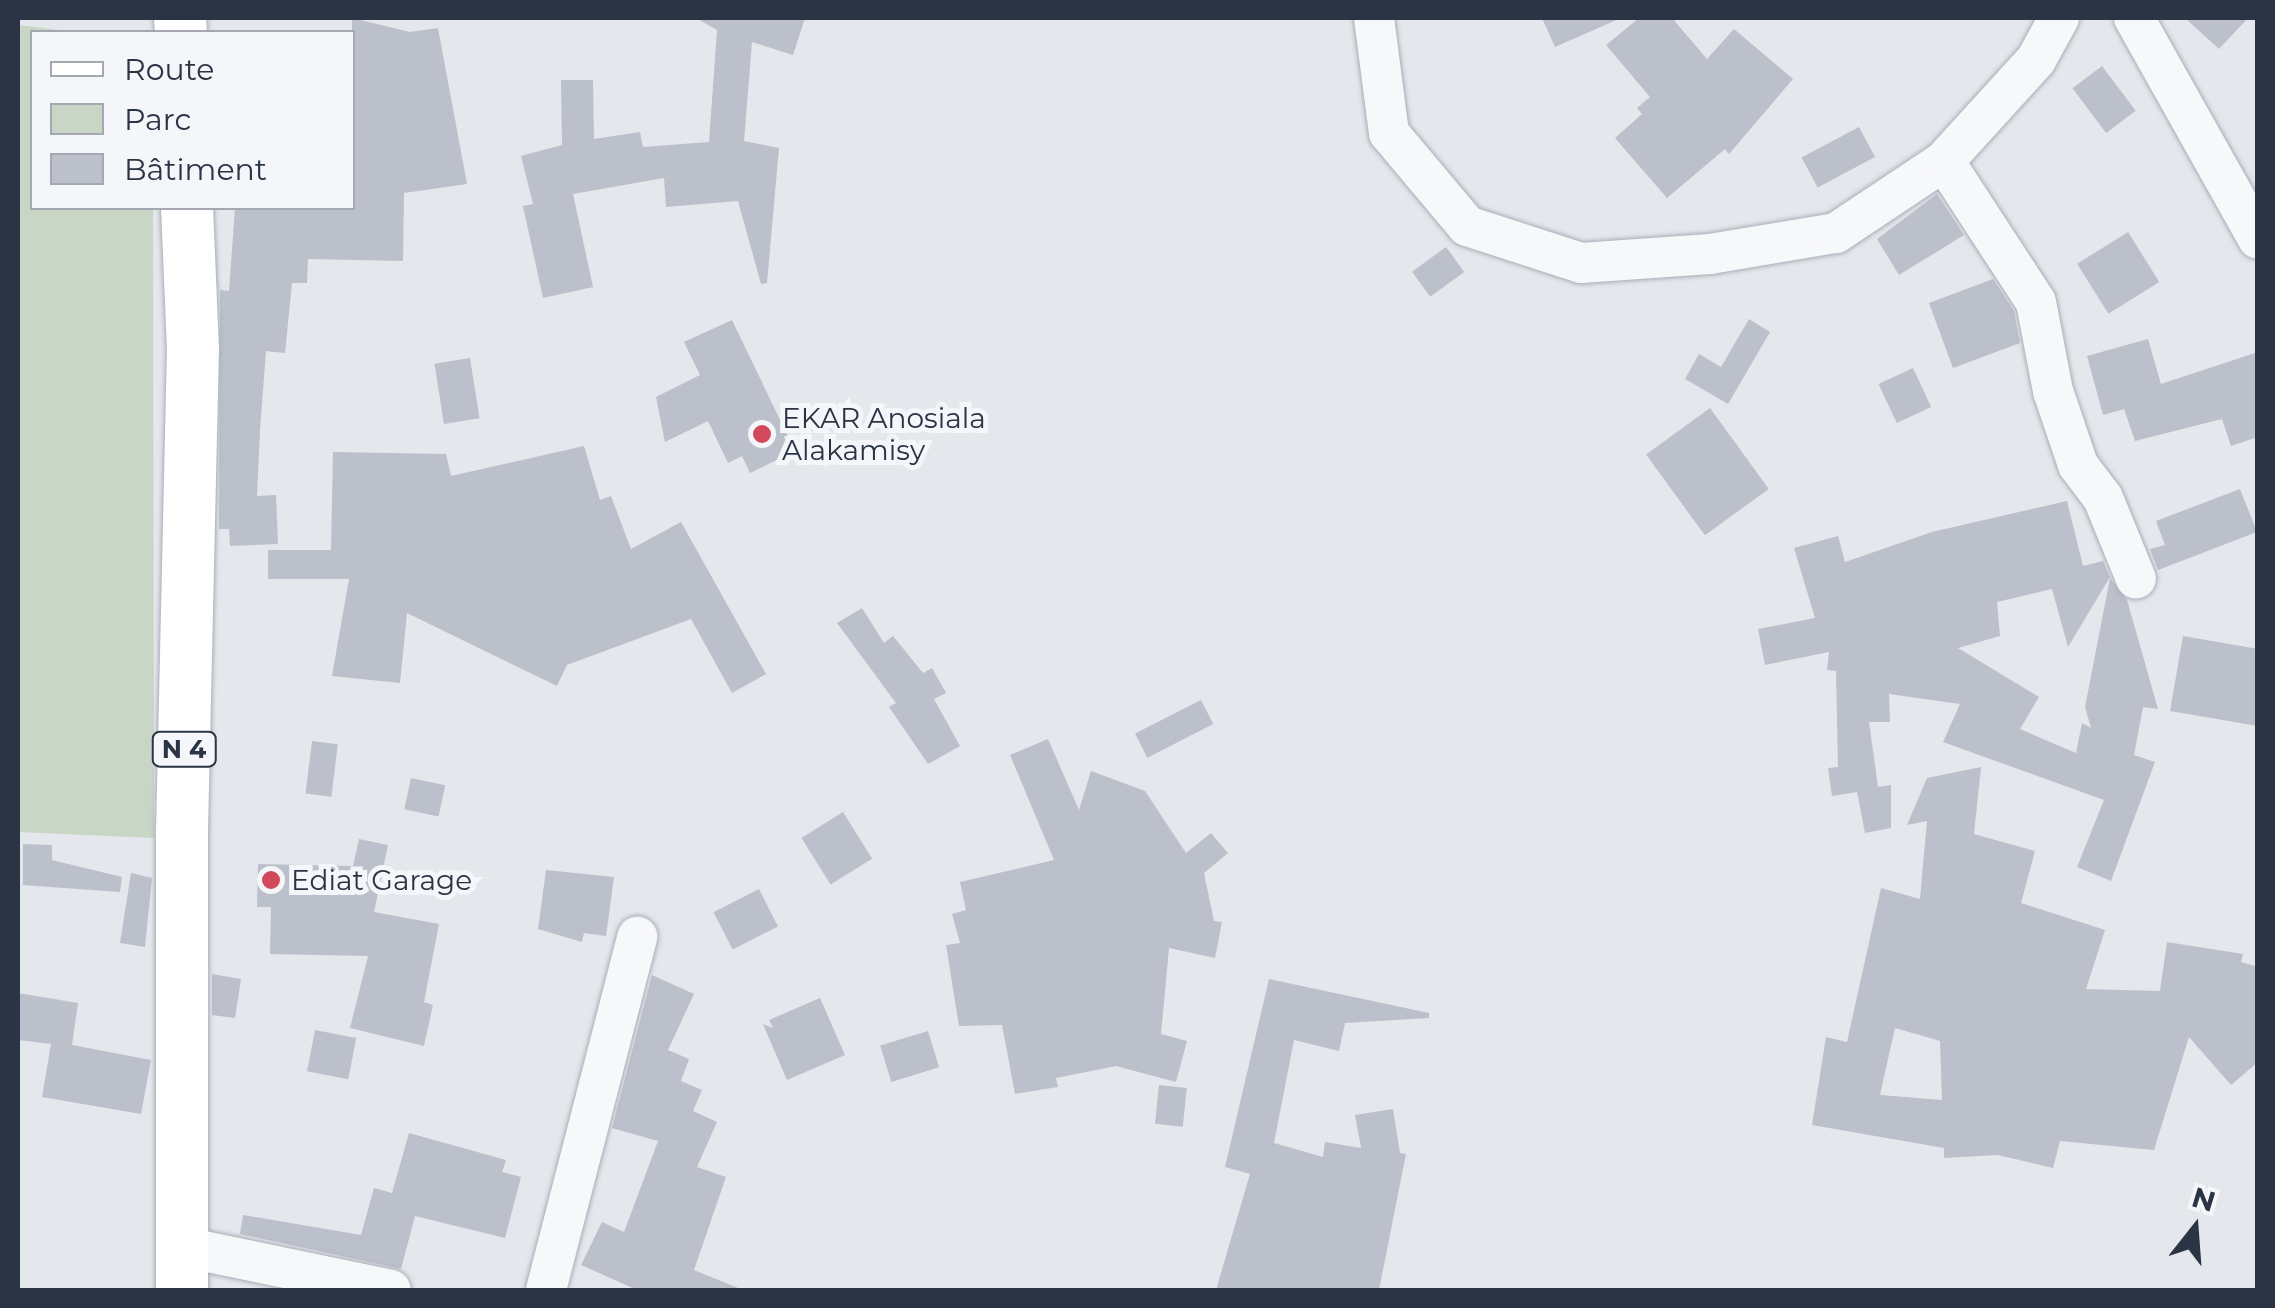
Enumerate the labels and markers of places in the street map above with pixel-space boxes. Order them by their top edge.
place label: EKAR Anosiala Alakamisy [782,401,986,467]
marker: EKAR Anosiala Alakamisy [751,423,773,445]
place label: Ediat Garage [291,863,472,897]
marker: Ediat Garage [260,869,282,891]

